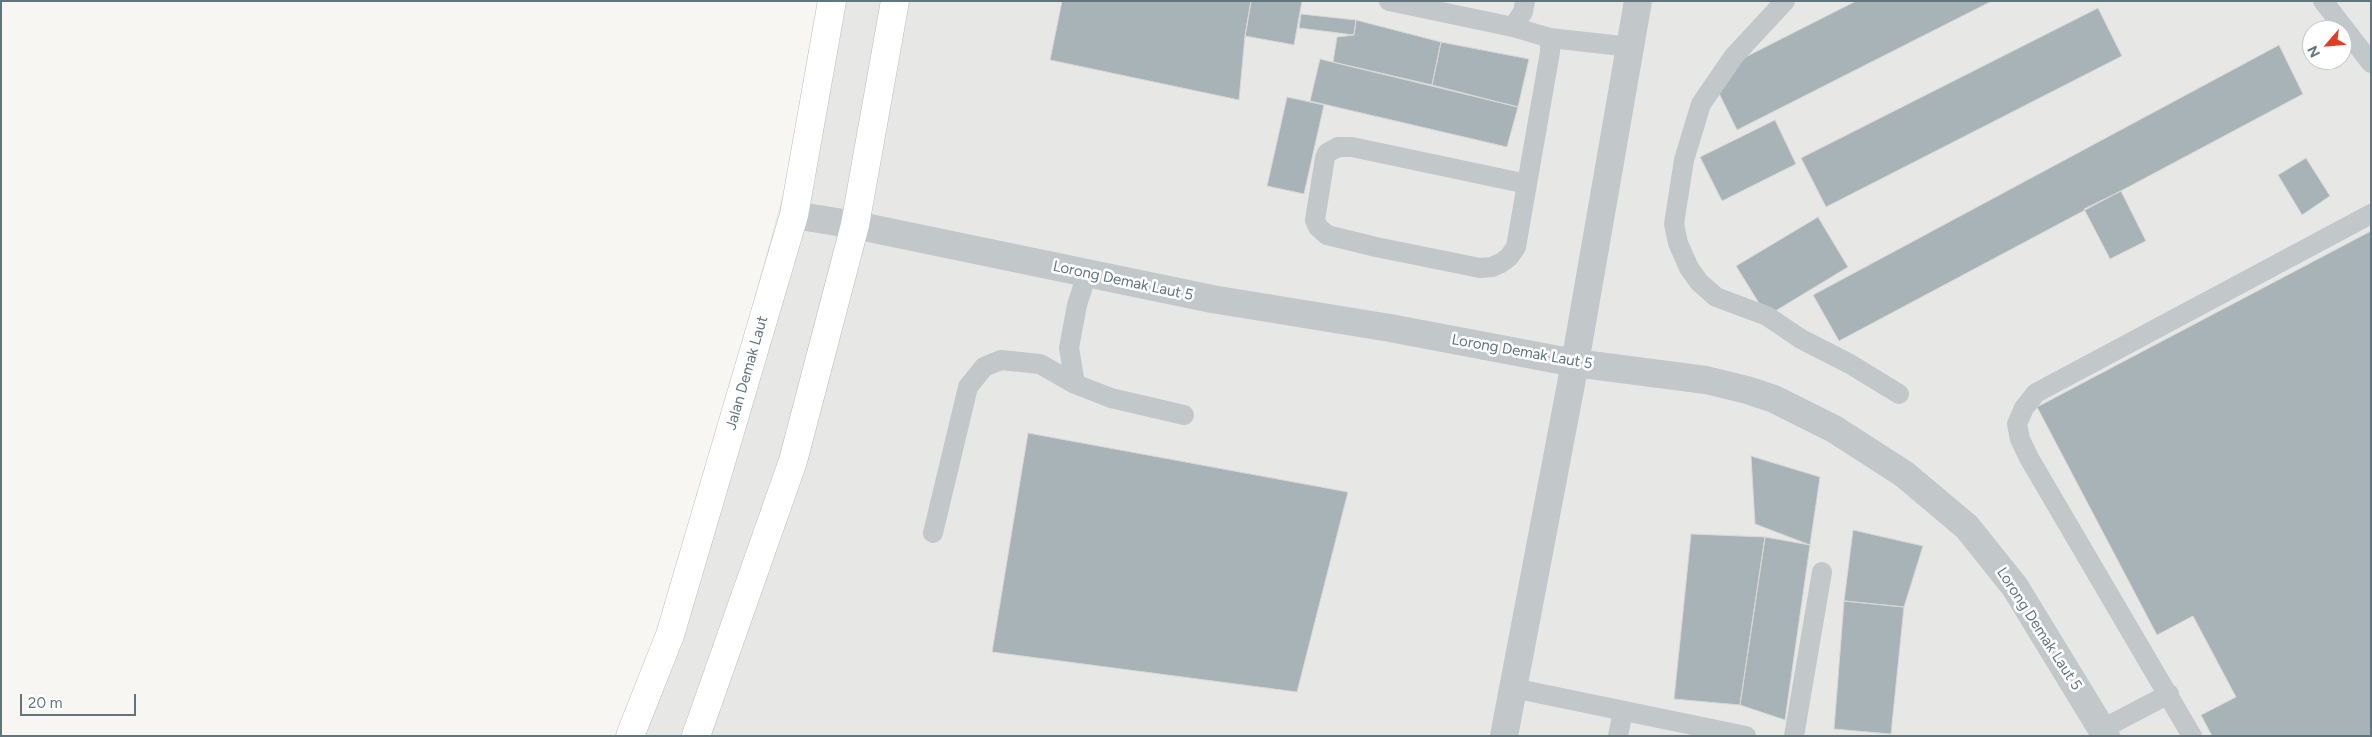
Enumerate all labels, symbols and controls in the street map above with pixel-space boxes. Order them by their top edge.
north arrow [2302,20,2352,70]
text: N [2304,43,2324,60]
street label: Lorong Demak Laut 5 [1051,257,1195,305]
street label: Jalan Demak Laut [722,314,772,432]
street label: Lorong Demak Laut 5 [1450,331,1594,373]
street label: Lorong Demak Laut 5 [1993,564,2085,694]
scale bar [22,684,139,716]
text: 20 m [28,694,62,712]

